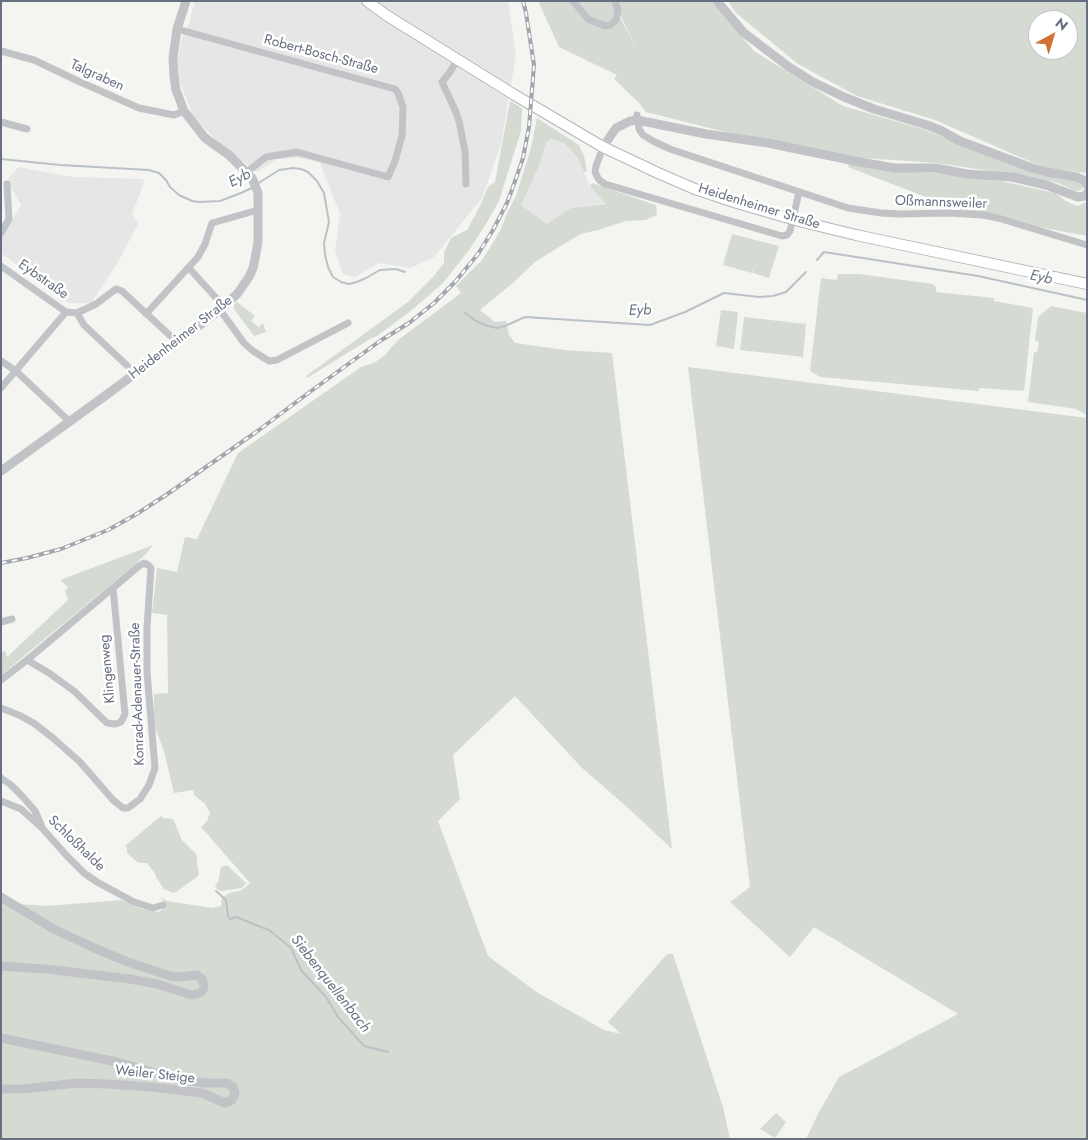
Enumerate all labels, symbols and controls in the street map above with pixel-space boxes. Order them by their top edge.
north arrow [1028,10,1078,60]
text: N [1051,13,1072,35]
street label: Robert-Bosch-Straße [262,32,380,78]
street label: Talgraben [67,57,127,95]
water label: Eyb [226,166,254,192]
street label: Heidenheimer Straße [696,180,822,234]
street label: Oßmannsweiler [895,193,987,213]
street label: Eybstraße [15,257,71,303]
water label: Eyb [1028,267,1054,289]
street label: Heidenheimer Straße [126,292,236,384]
water label: Eyb [628,302,652,320]
street label: Konrad-Adenauer-Straße [127,622,149,766]
street label: Klingenweg [97,634,119,704]
street label: Schloßhalde [44,813,108,875]
water label: Siebenquellenbach [286,932,374,1036]
street label: Weiler Steige [114,1062,196,1088]

